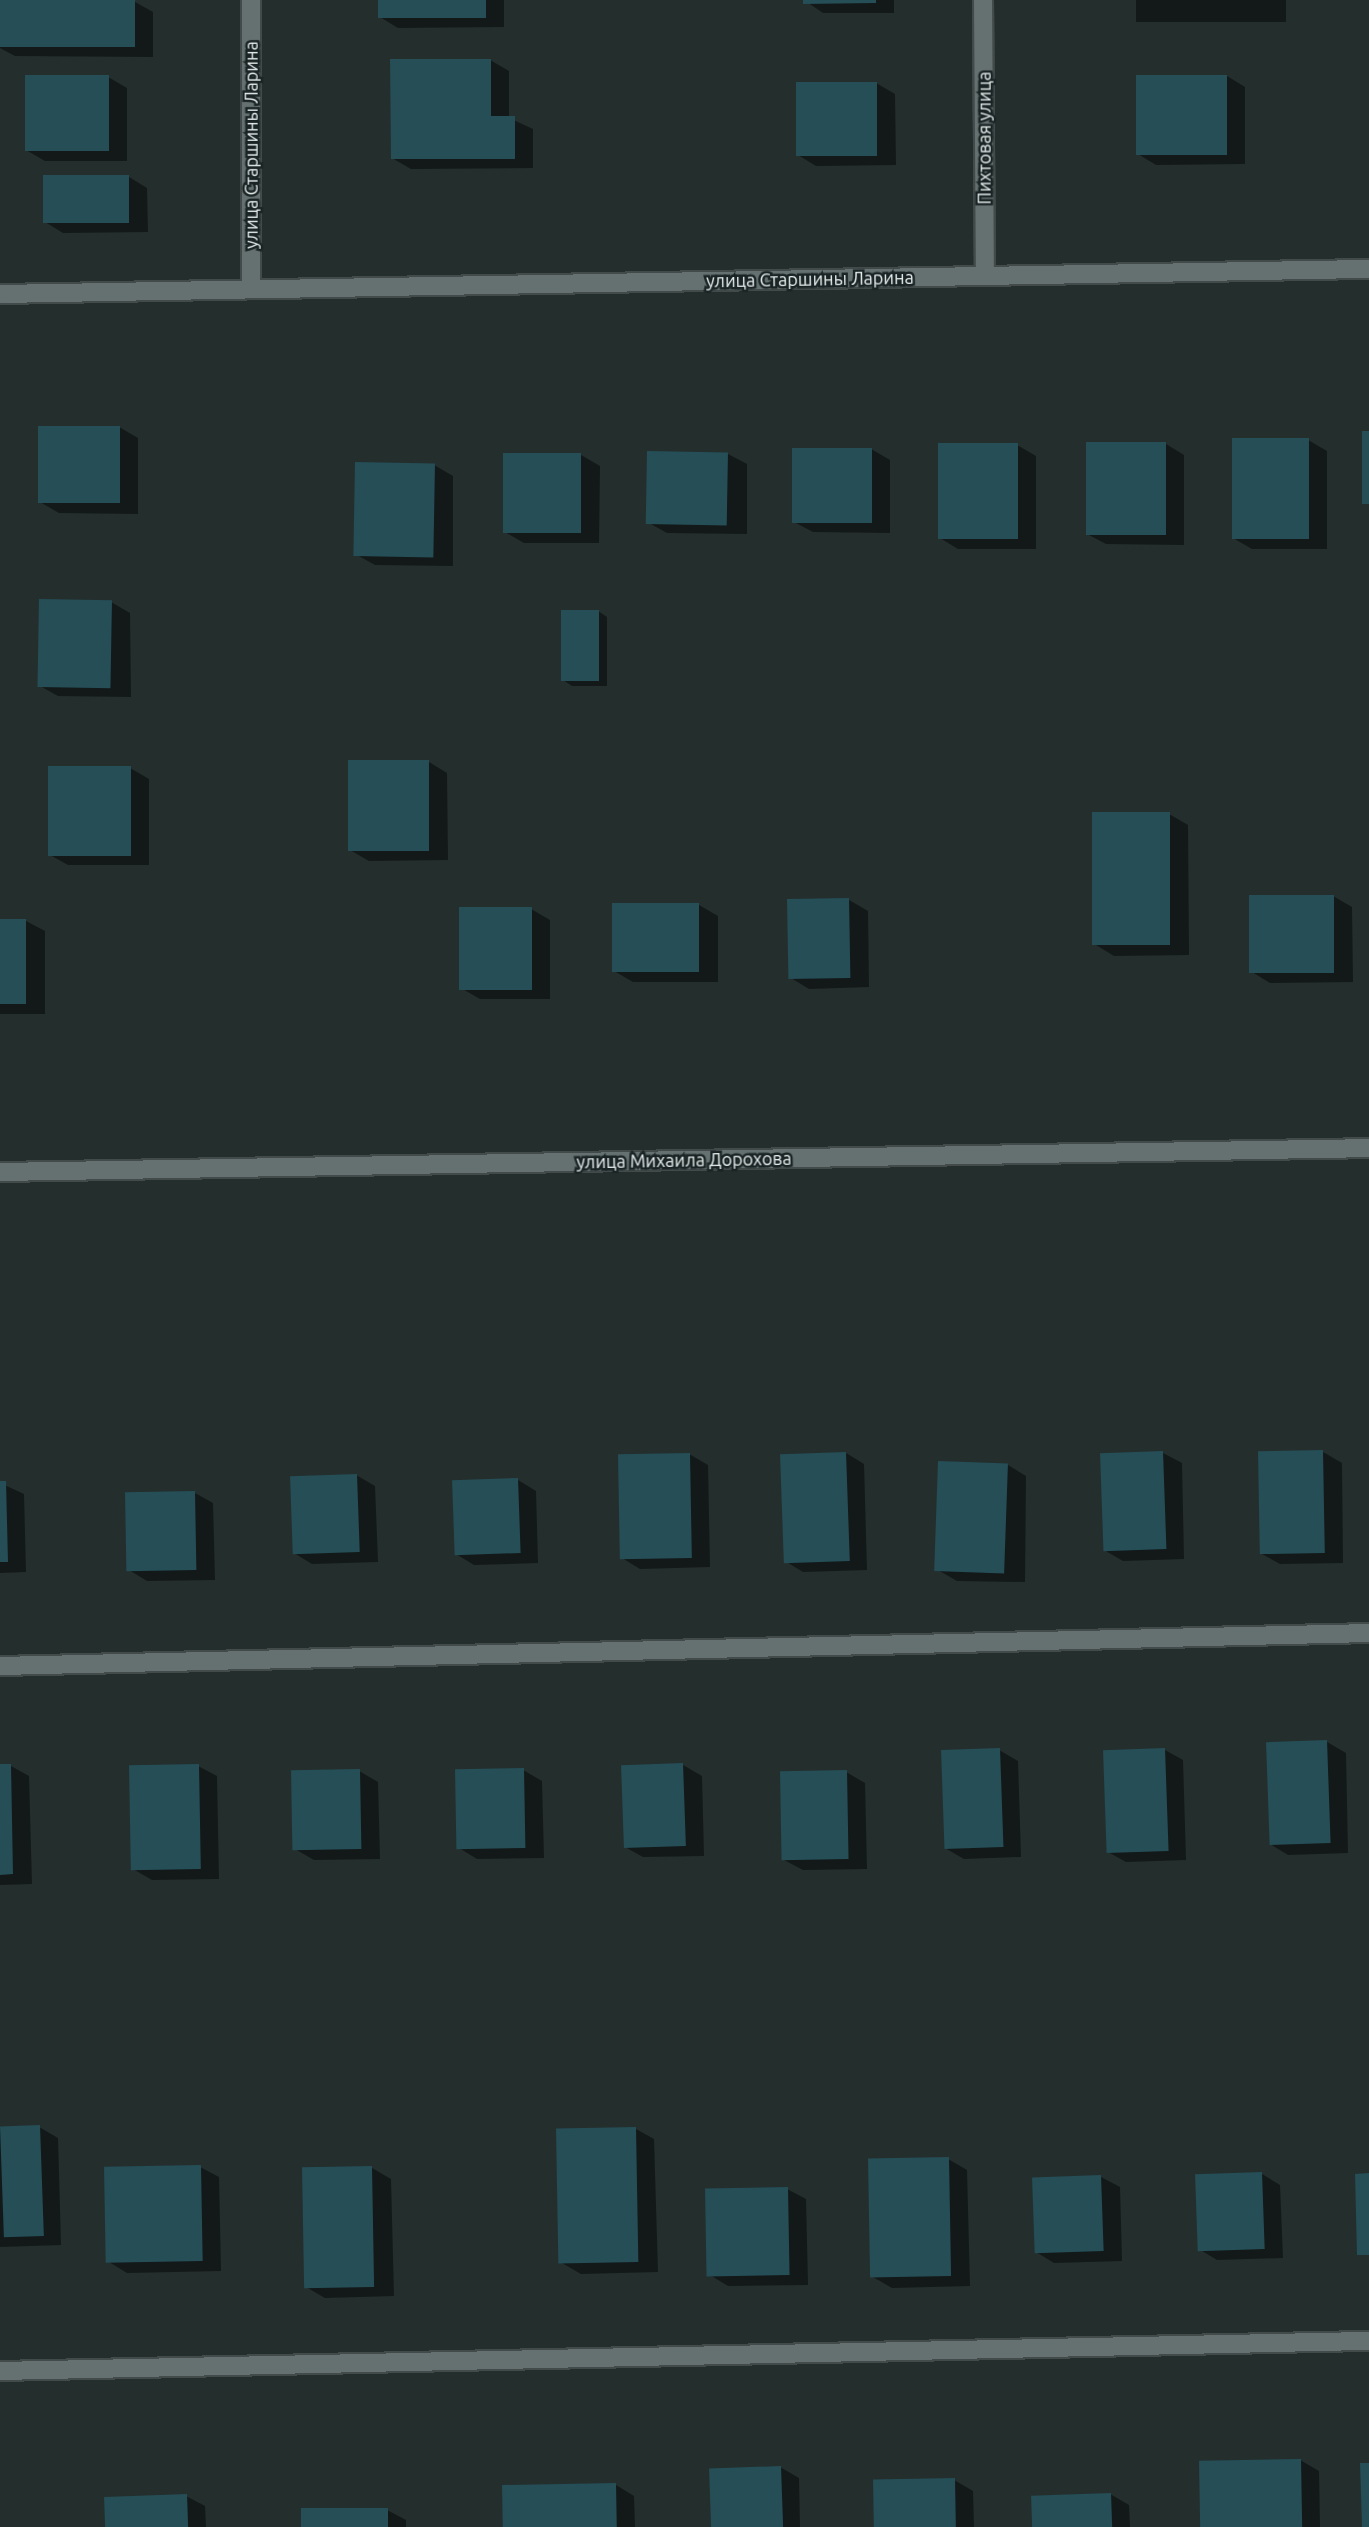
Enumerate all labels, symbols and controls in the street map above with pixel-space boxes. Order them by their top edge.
street label: улица Старшины Ларина [240,41,262,249]
street label: Пихтовая улица [973,72,995,204]
street label: улица Старшины Ларина [706,266,914,292]
street label: улица Михаила Дорохова [576,1147,792,1173]

